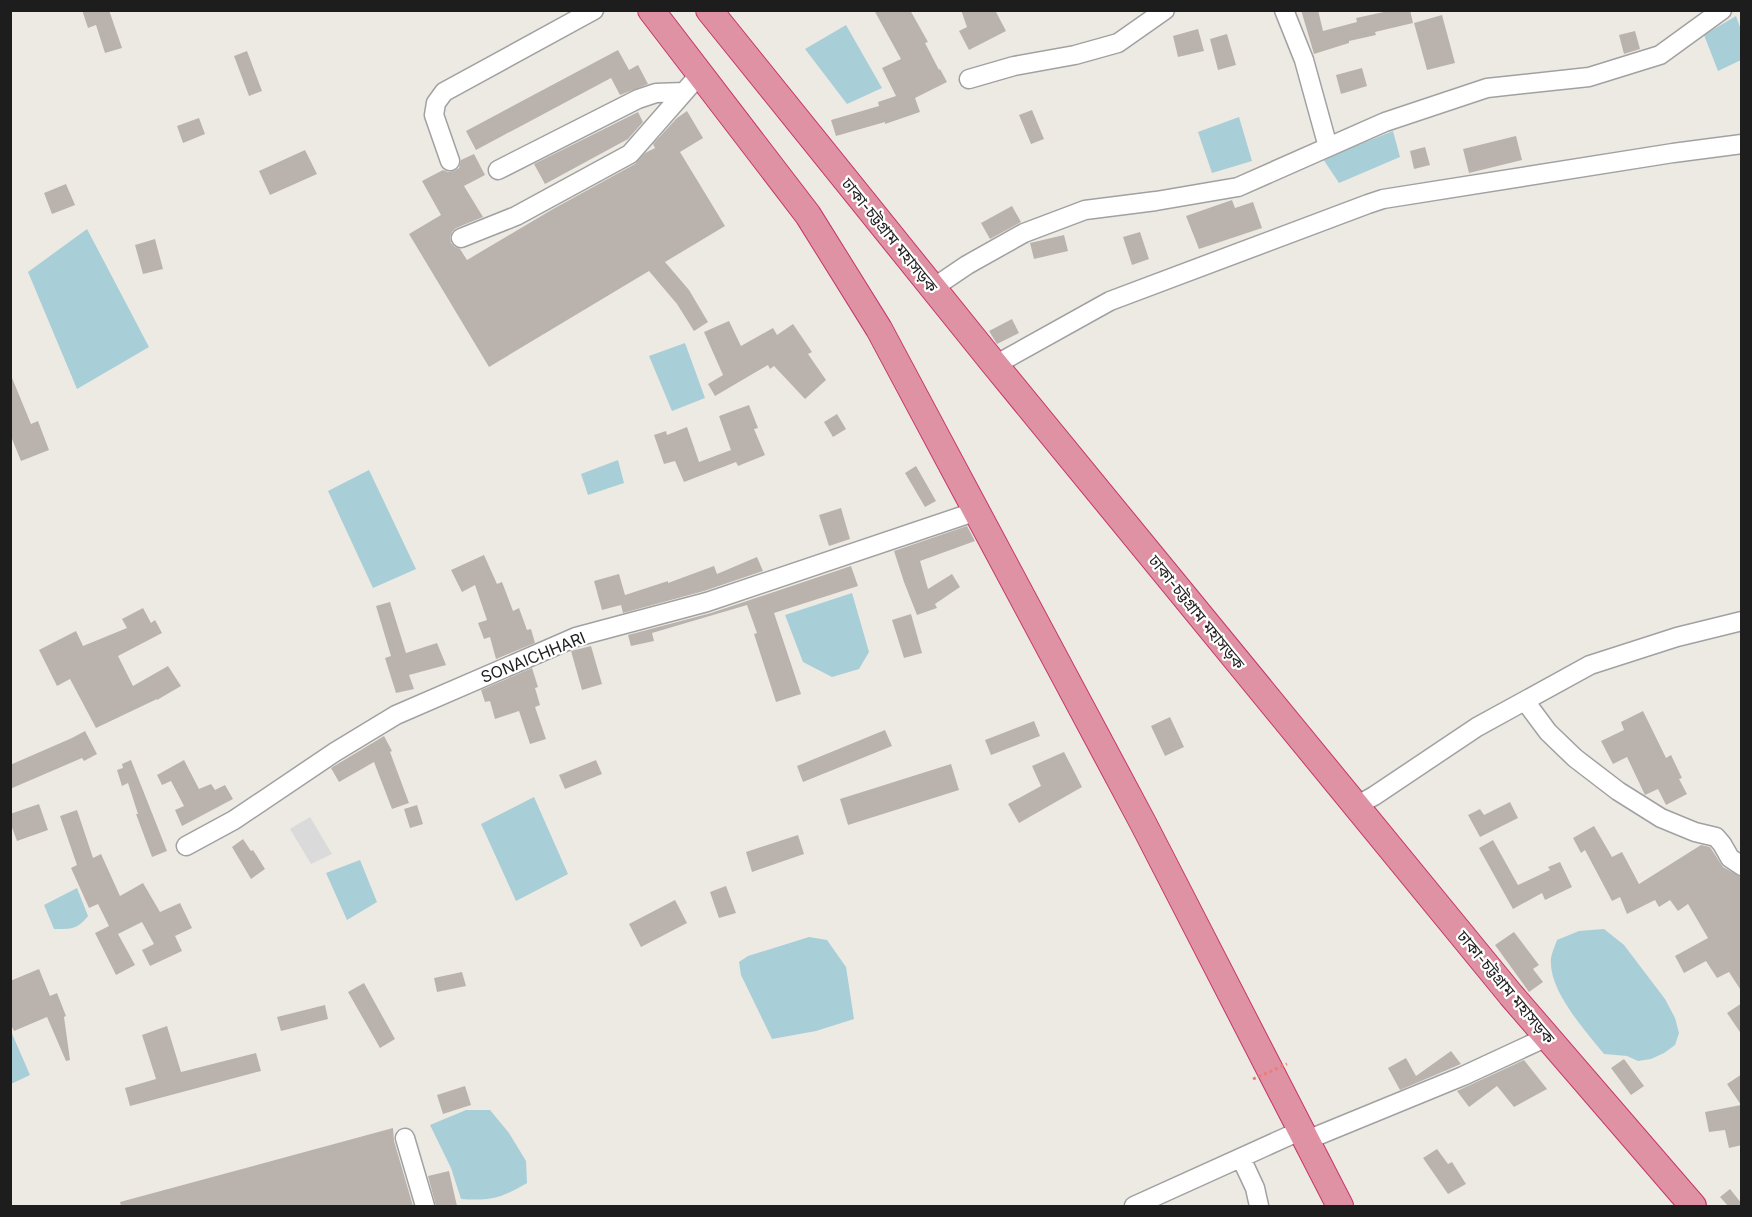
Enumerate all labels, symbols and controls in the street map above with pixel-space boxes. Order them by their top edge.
street label: ঢাকা-চট্টগ্রাম মহাসড়ক [837,173,943,297]
street label: ঢাকা-চট্টগ্রাম মহাসড়ক [1144,550,1250,674]
street label: SONAICHHARI [478,627,588,687]
street label: ঢাকা-চট্টগ্রাম মহাসড়ক [1452,926,1560,1049]

